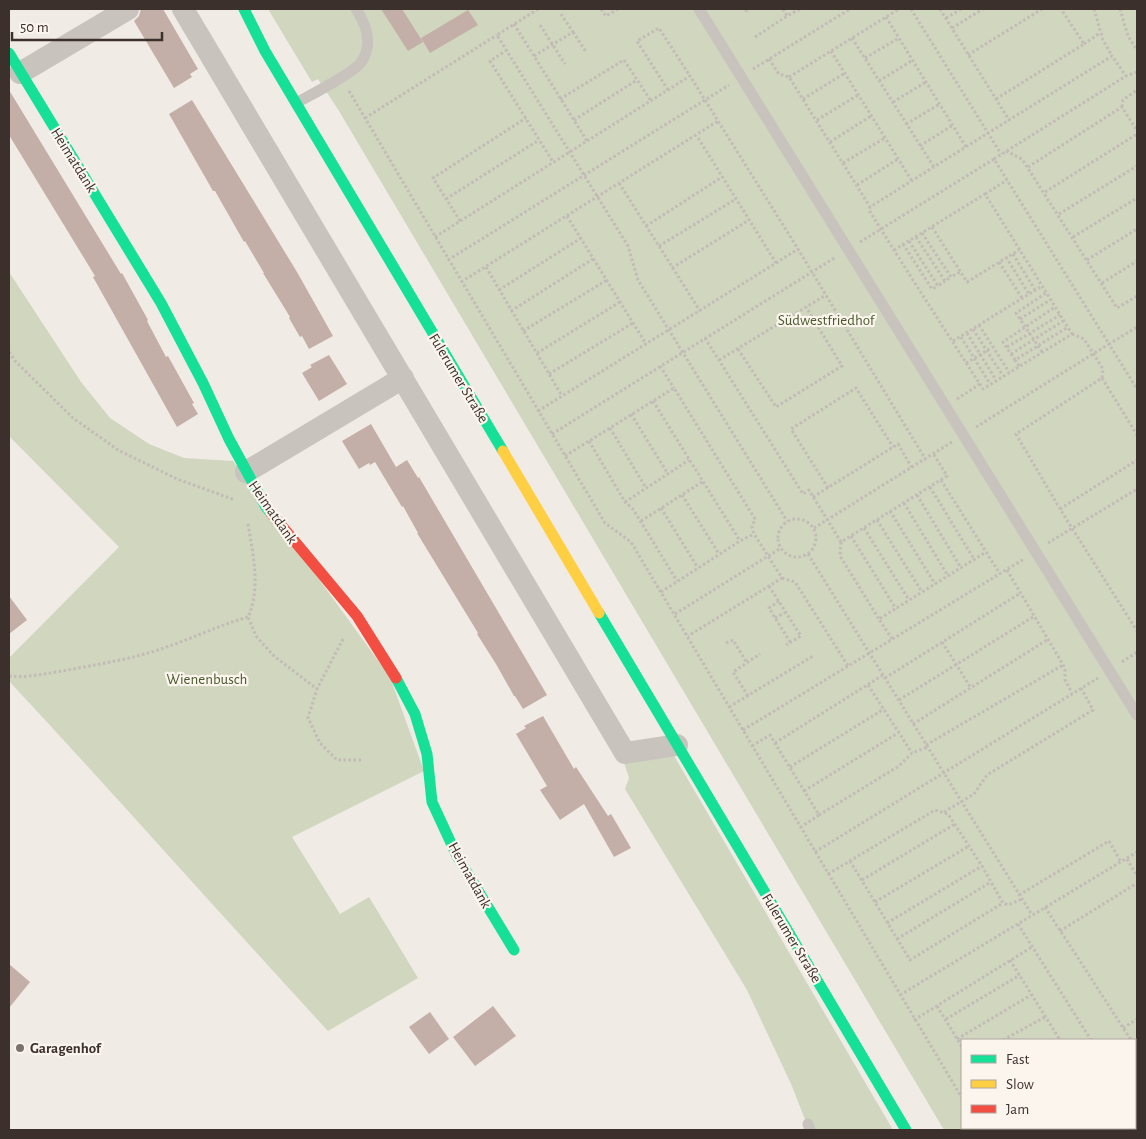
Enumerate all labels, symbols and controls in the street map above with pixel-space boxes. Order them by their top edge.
scale bar [12,10,162,42]
text: 50 m [20,20,49,35]
street label: Heimatdank [48,125,99,195]
park label: Südwestfriedhof [778,313,876,328]
street label: Fulerumer Straße [426,331,491,426]
street label: Heimatdank [245,478,300,547]
park label: Wienenbusch [167,672,247,687]
street label: Heimatdank [445,840,494,911]
street label: Fulerumer Straße [759,891,824,986]
legend [961,1039,1136,1129]
place label: Garagenhof [30,1041,102,1056]
marker: Garagenhof [14,1042,26,1054]
text: Fast [1006,1052,1030,1067]
text: Slow [1006,1077,1034,1092]
text: Jam [1006,1102,1029,1117]

